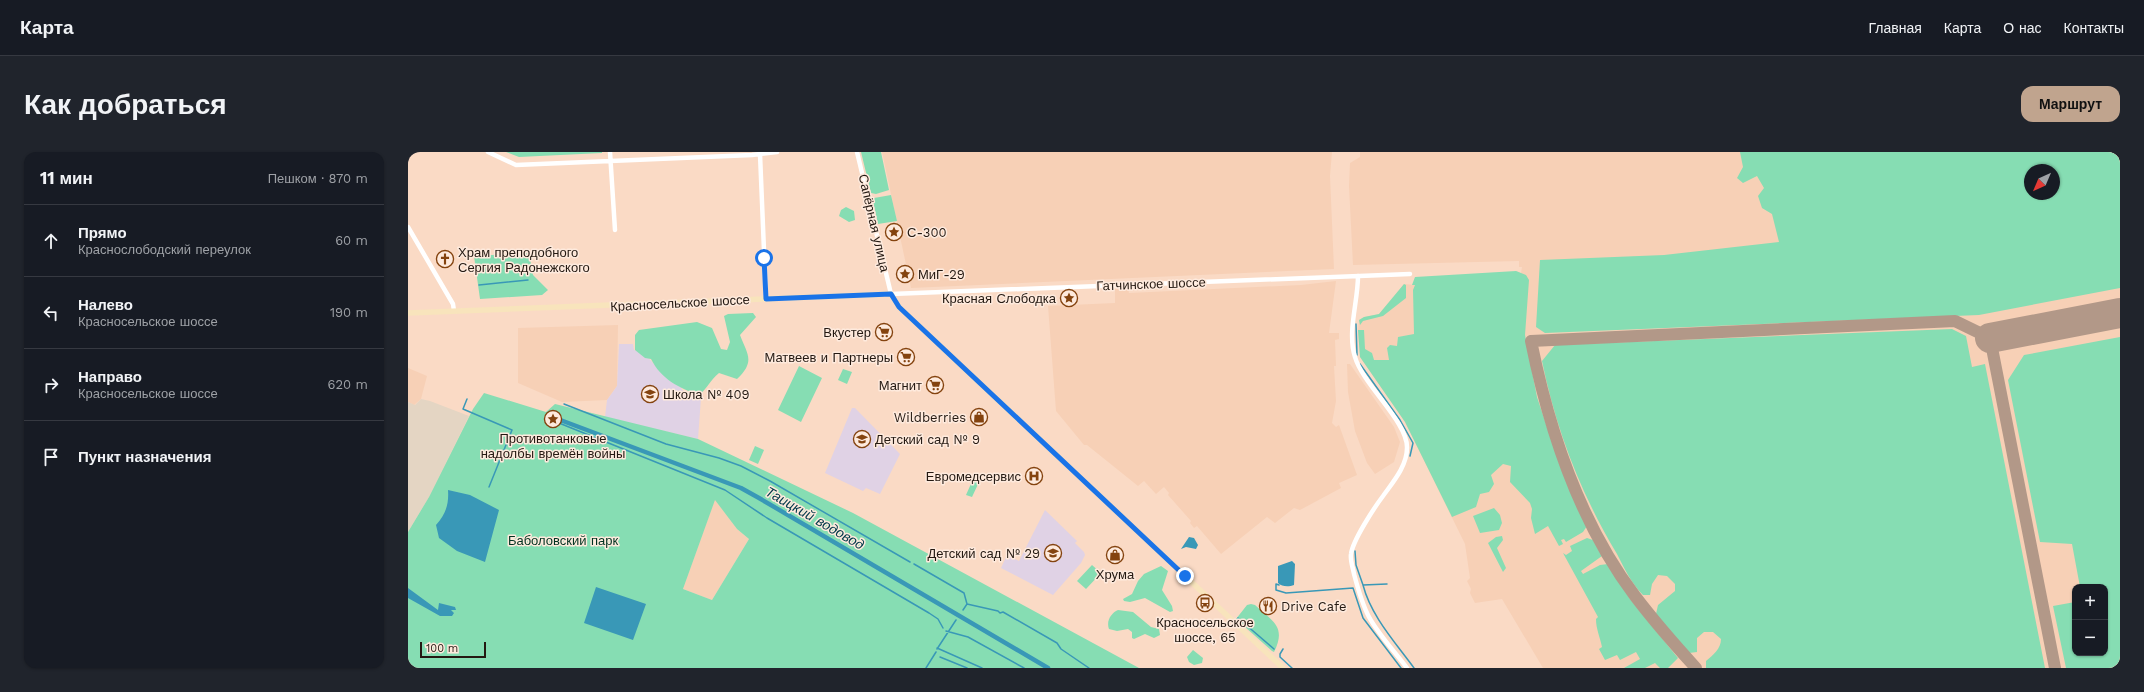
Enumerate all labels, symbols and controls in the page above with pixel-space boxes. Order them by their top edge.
text: Карта [20,16,74,39]
text: Главная [1869,20,1922,36]
text: Карта [1944,20,1981,36]
text: О нас [2003,20,2042,36]
text: Контакты [2064,20,2124,36]
button: Маршрут [2021,86,2120,122]
text: Как добраться [24,88,227,121]
north arrow [2024,164,2060,200]
text: 11 мин [40,168,93,188]
text: Пешком · 870 m [268,171,368,186]
street label: Сапёрная улица [855,173,893,274]
place icon: С-300 [884,222,904,242]
text: Прямо [78,224,127,242]
place label: С-300 [907,225,947,240]
icon: ahead [40,230,62,252]
text: 60 m [335,233,368,248]
text: Краснослободский переулок [78,242,251,257]
place label: Храм преподобного Сергия Радонежского [458,245,590,275]
church icon: Храм преподобного Сергия Радонежского [435,249,455,269]
route start [755,249,773,267]
place icon: МиГ-29 [895,264,915,284]
place label: МиГ-29 [918,267,965,282]
street label: Гатчинское шоссе [1096,275,1206,293]
place icon: Красная Слободка [1059,288,1079,308]
place label: Красная Слободка [942,291,1057,306]
street label: Красносельское шоссе [610,292,750,314]
text: Налево [78,296,133,314]
icon: left [40,302,62,324]
text: 190 m [330,305,368,320]
text: Красносельское шоссе [78,314,218,329]
supermarket icon: Вкустер [874,322,894,342]
place label: Вкустер [823,325,871,340]
supermarket icon: Матвеев и Партнеры [896,347,916,367]
place label: Матвеев и Партнеры [764,350,893,365]
text: Направо [78,368,142,386]
icon: right [40,374,62,396]
supermarket icon: Магнит [925,375,945,395]
text: 620 m [328,377,368,392]
place label: Магнит [879,378,922,393]
school or university icon: Школа № 409 [640,384,660,404]
text: Красносельское шоссе [78,386,218,401]
place label: Школа № 409 [663,387,750,402]
shop icon: Wildberries [969,407,989,427]
place icon: Противотанковые надолбы времён войны [543,409,563,429]
place label: Wildberries [894,410,966,425]
school or university icon: Детский сад № 9 [852,429,872,449]
place label: Противотанковые надолбы времён войны [481,431,625,461]
place label: Детский сад № 9 [875,432,980,447]
icon: arrive [40,446,62,468]
text: Пункт назначения [78,448,211,466]
hospital icon: Евромедсервис [1024,466,1044,486]
place label: Евромедсервис [926,469,1021,484]
water label: Таицкий водовод [763,483,868,553]
park label: Баболовский парк [508,533,618,548]
school or university icon: Детский сад № 29 [1043,543,1063,563]
shop icon: Хрума [1105,545,1125,565]
place label: Детский сад № 29 [927,546,1040,561]
place label: Хрума [1096,567,1135,582]
route end [1176,567,1194,585]
map controls [2072,584,2108,656]
button: + [2072,584,2108,620]
bus stop icon: Красносельское шоссе, 65 [1195,593,1215,613]
restaurant icon: Drive Cafe [1258,596,1278,616]
place label: Drive Cafe [1281,599,1346,614]
place label: Красносельское шоссе, 65 [1156,615,1254,645]
button: − [2072,620,2108,656]
scale bar [420,640,486,659]
text: 100 m [426,642,458,655]

